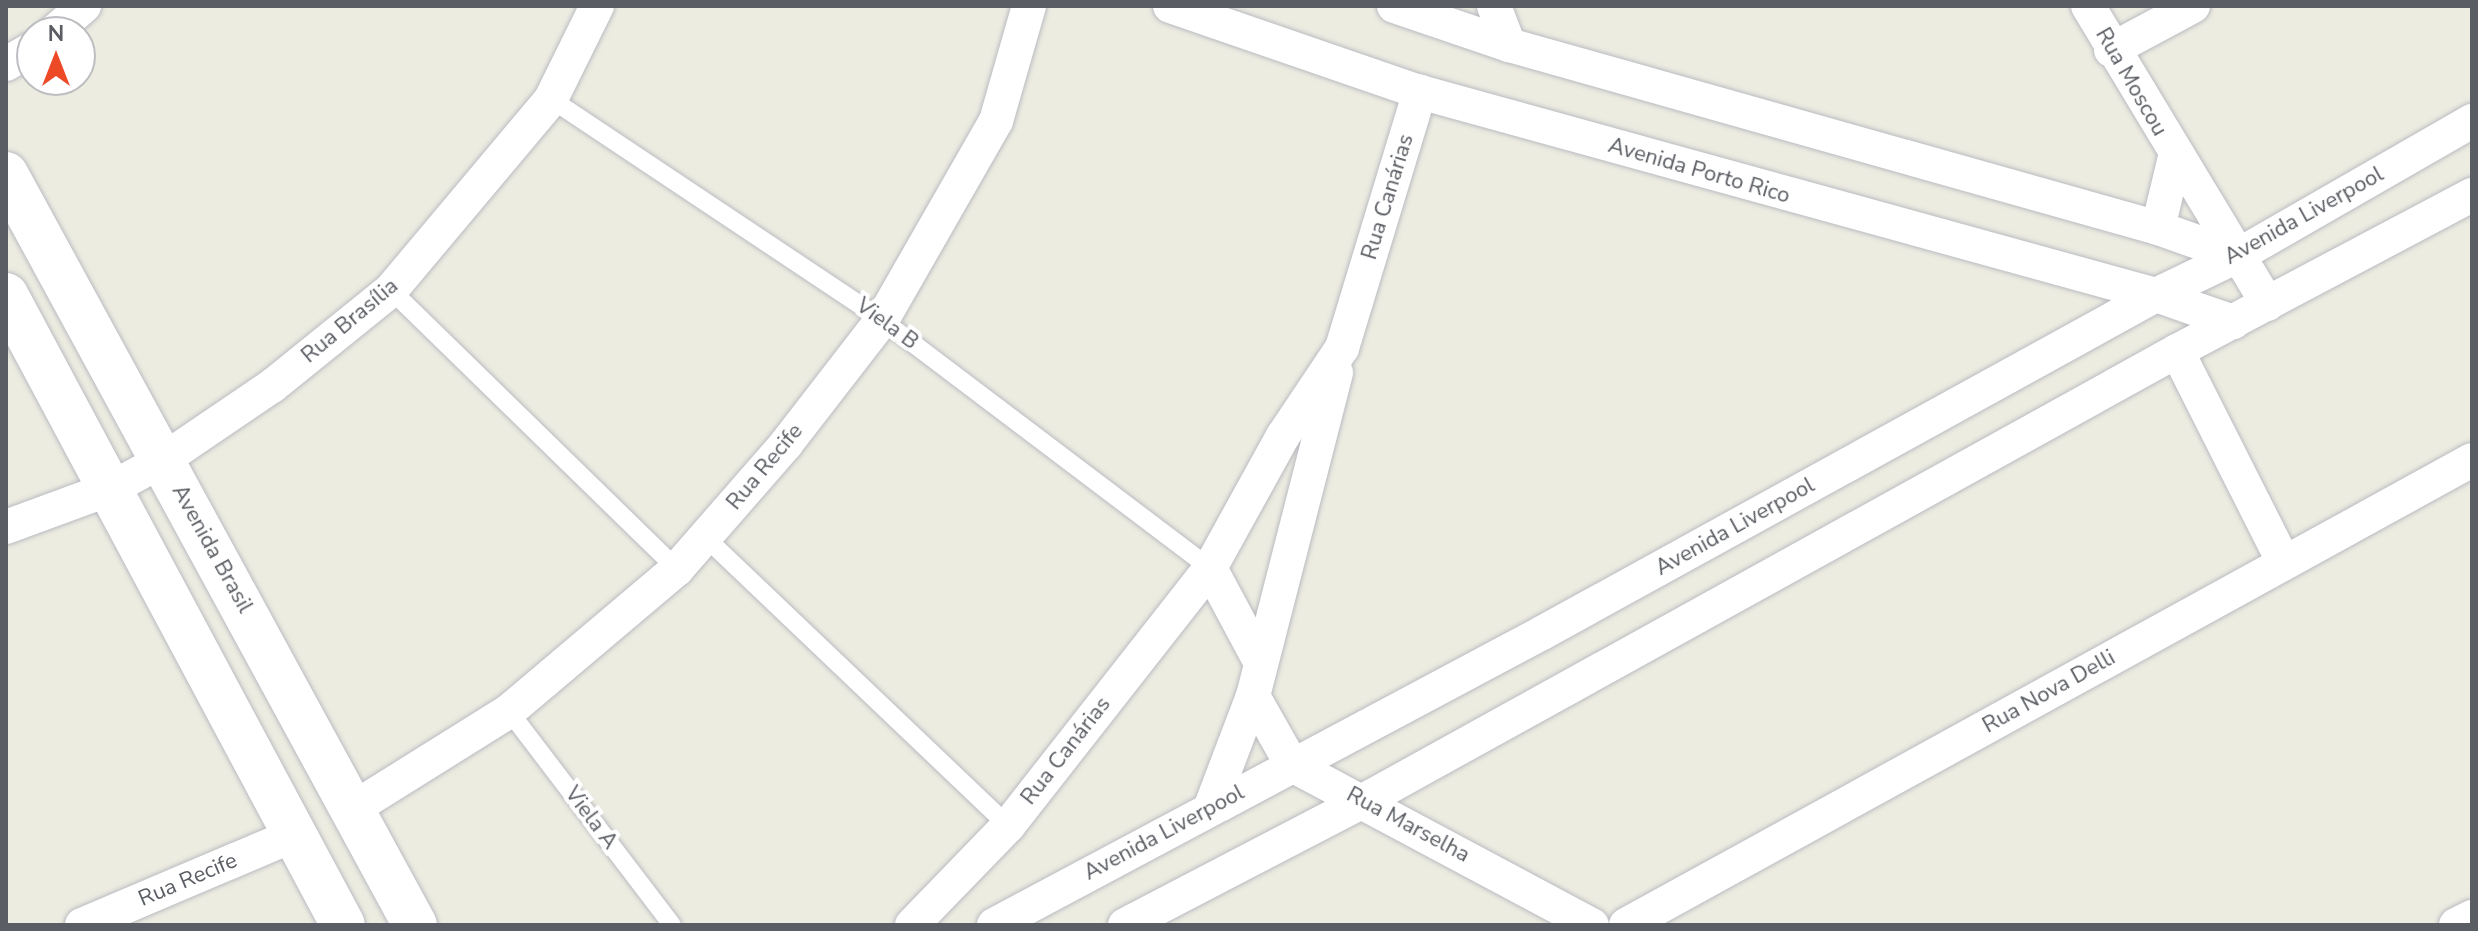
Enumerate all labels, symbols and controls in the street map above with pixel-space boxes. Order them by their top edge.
north arrow [16,16,96,96]
text: N [48,19,64,49]
street label: Rua Moscou [2089,23,2173,141]
street label: Rua Canárias [1356,131,1420,263]
street label: Avenida Porto Rico [1605,132,1793,210]
street label: Avenida Liverpool [2220,161,2388,271]
street label: Rua Brasília [296,273,404,369]
street label: Viela B [851,293,923,355]
street label: Rua Recife [721,418,809,516]
street label: Avenida Liverpool [1651,472,1819,582]
street label: Avenida Brasil [166,480,258,618]
street label: Rua Nova Delli [1978,645,2120,739]
street label: Rua Canárias [1016,692,1116,810]
street label: Avenida Liverpool [1079,780,1249,886]
street label: Viela A [559,781,623,855]
street label: Rua Marselha [1342,782,1474,868]
street label: Rua Recife [135,847,241,913]

